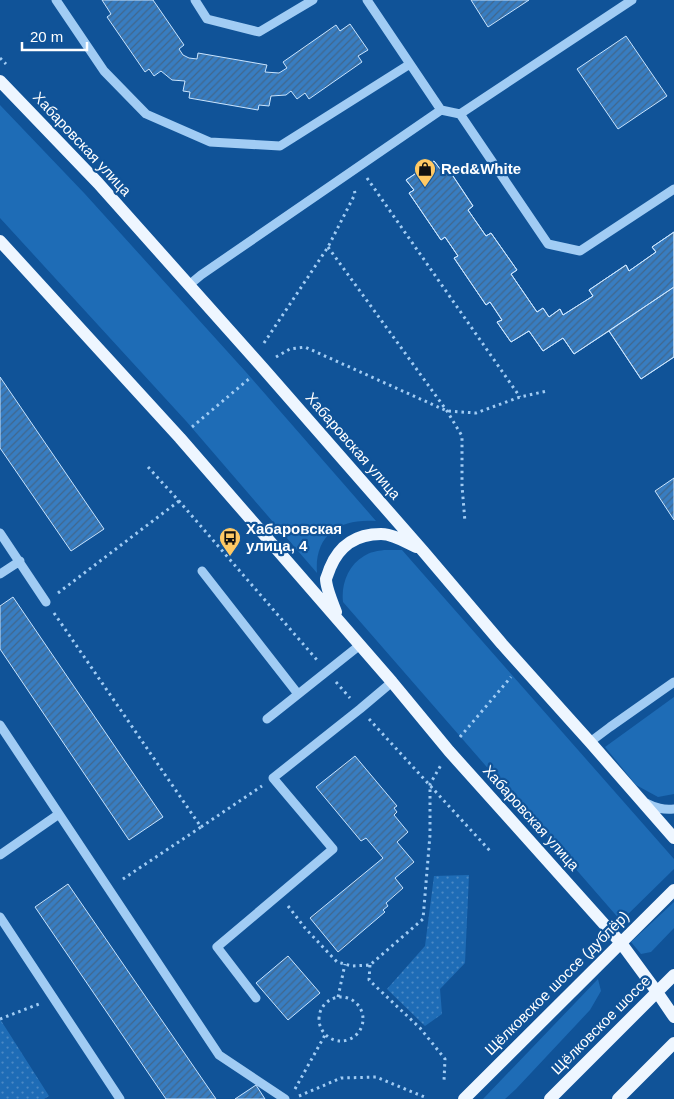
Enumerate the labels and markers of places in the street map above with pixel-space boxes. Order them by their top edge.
shop icon: Red&White [413,157,437,188]
place label: Red&White [441,160,521,177]
place label: Хабаровская улица, 4 [246,520,342,554]
bus stop icon: Хабаровская улица, 4 [218,526,242,557]

